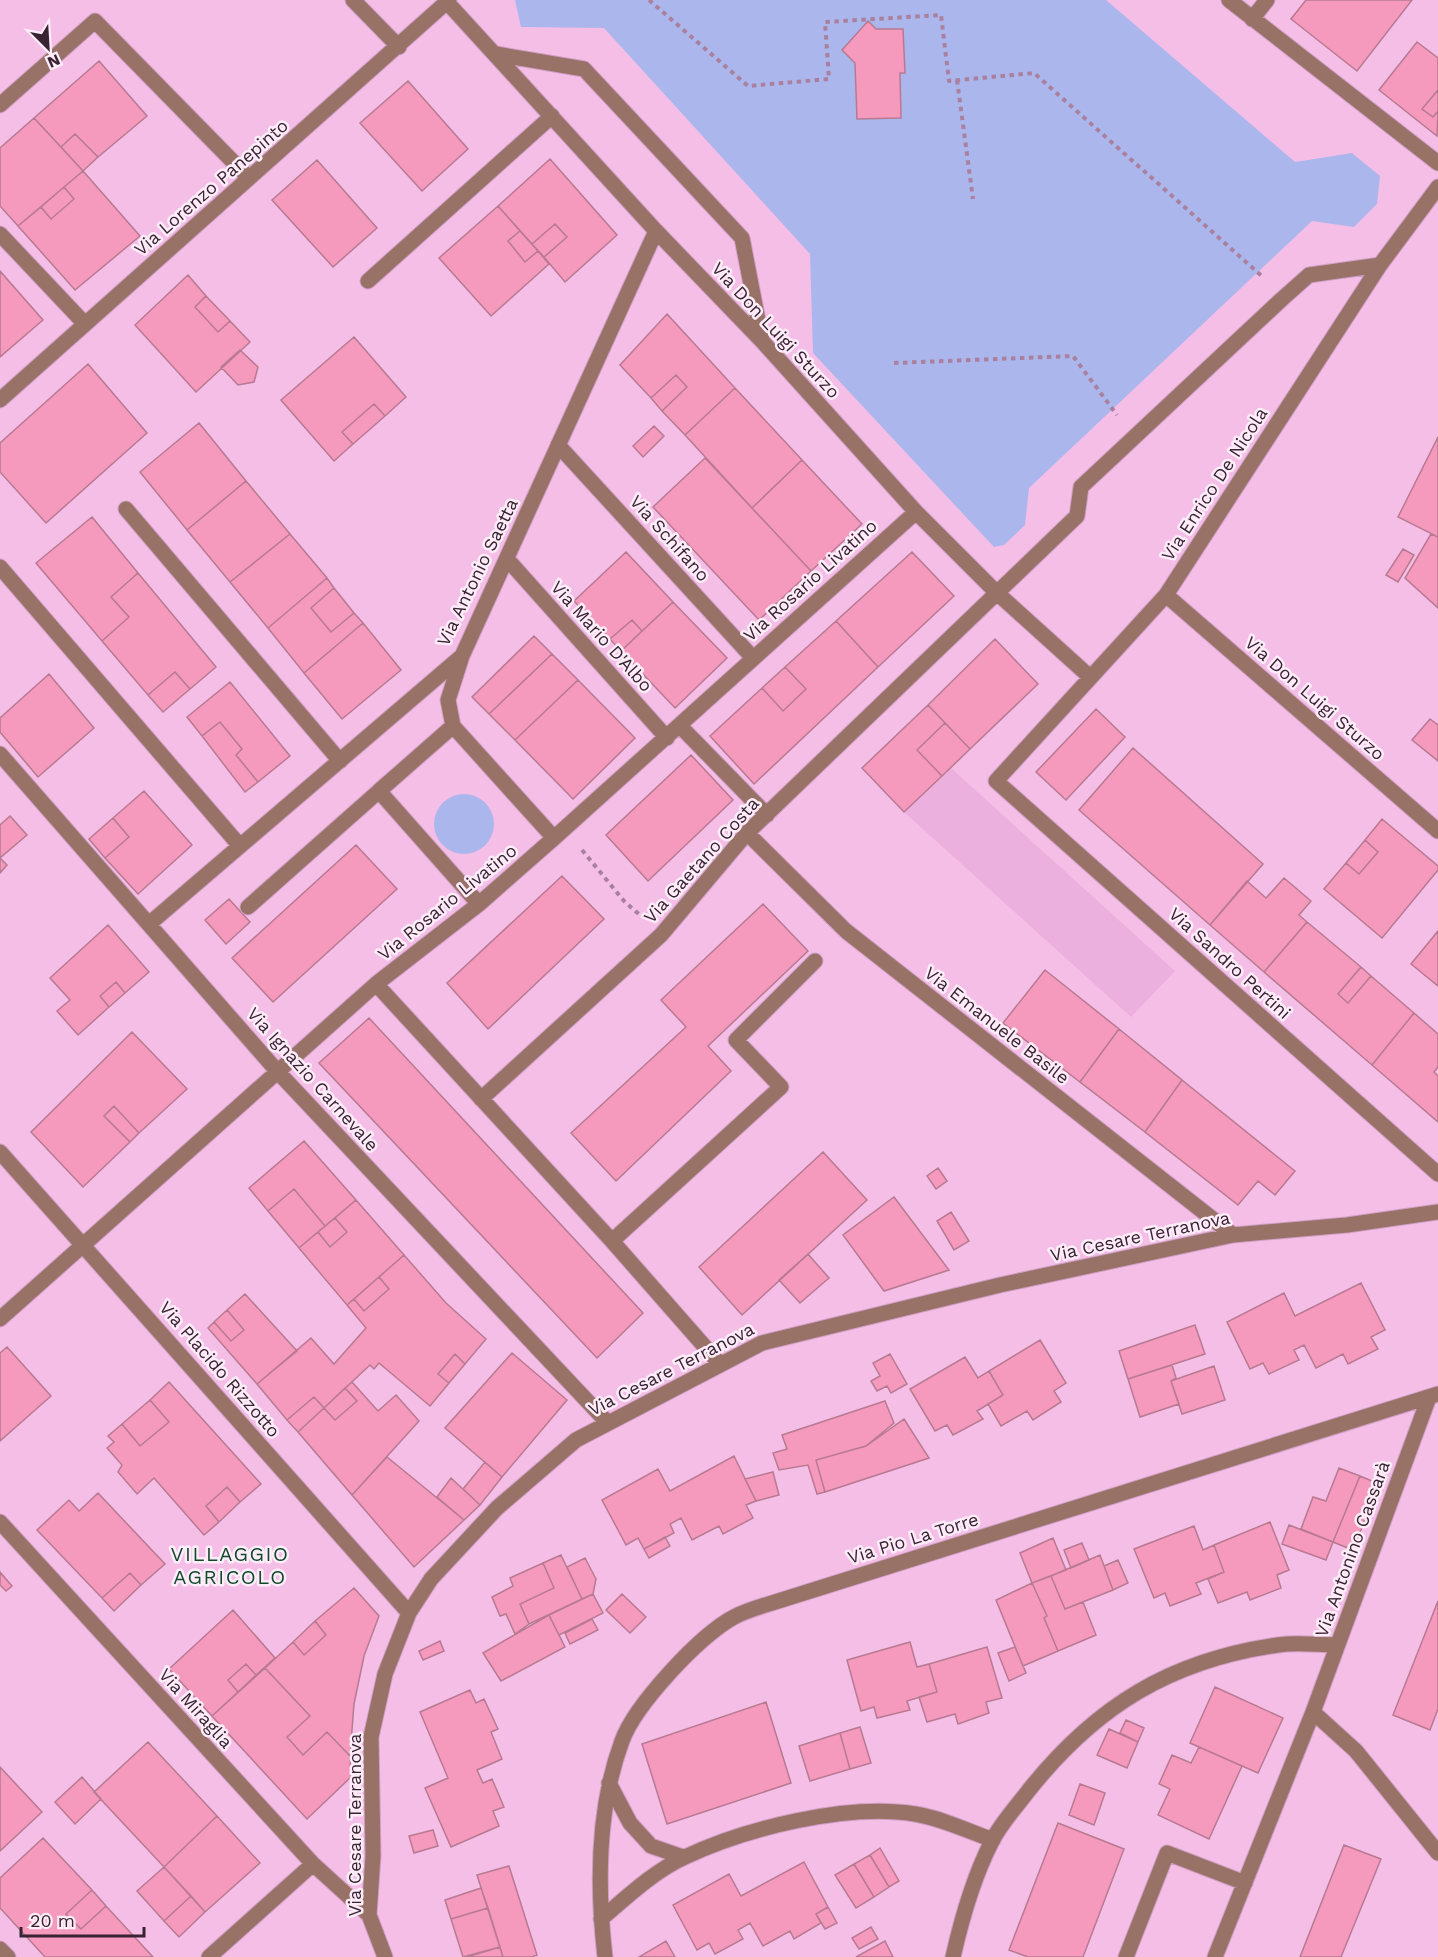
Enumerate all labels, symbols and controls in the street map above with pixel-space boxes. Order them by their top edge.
north arrow [18,18,78,78]
text: N [45,50,63,72]
street label: Via Lorenzo Panepinto [130,115,292,259]
street label: Via Don Luigi Sturzo [708,258,844,402]
street label: Via Enrico De Nicola [1157,404,1271,564]
street label: Via Schifano [626,491,714,585]
street label: Via Antonio Saetta [432,495,522,649]
street label: Via Rosario Livatino [739,515,881,645]
street label: Via Mario D'Albo [547,576,657,696]
street label: Via Don Luigi Sturzo [1241,632,1389,764]
street label: Via Gaetano Costa [639,793,763,927]
street label: Via Rosario Livatino [373,840,521,964]
street label: Via Sandro Pertini [1165,903,1295,1023]
street label: Via Emanuele Basile [920,962,1074,1088]
street label: Via Ignazio Carnevale [243,1003,383,1155]
street label: Via Cesare Terranova [1048,1207,1232,1265]
street label: Via Placido Rizzotto [155,1297,285,1441]
street label: Via Cesare Terranova [585,1318,757,1420]
street label: Via Antonino Cassarà [1310,1458,1394,1640]
street label: Via Pio La Torre [845,1508,981,1568]
district label: VILLAGGIO AGRICOLO [171,1542,289,1589]
street label: Via Miraglia [155,1664,237,1752]
street label: Via Cesare Terranova [344,1733,365,1917]
scale bar [21,1900,144,1938]
text: 20 m [30,1910,75,1931]

